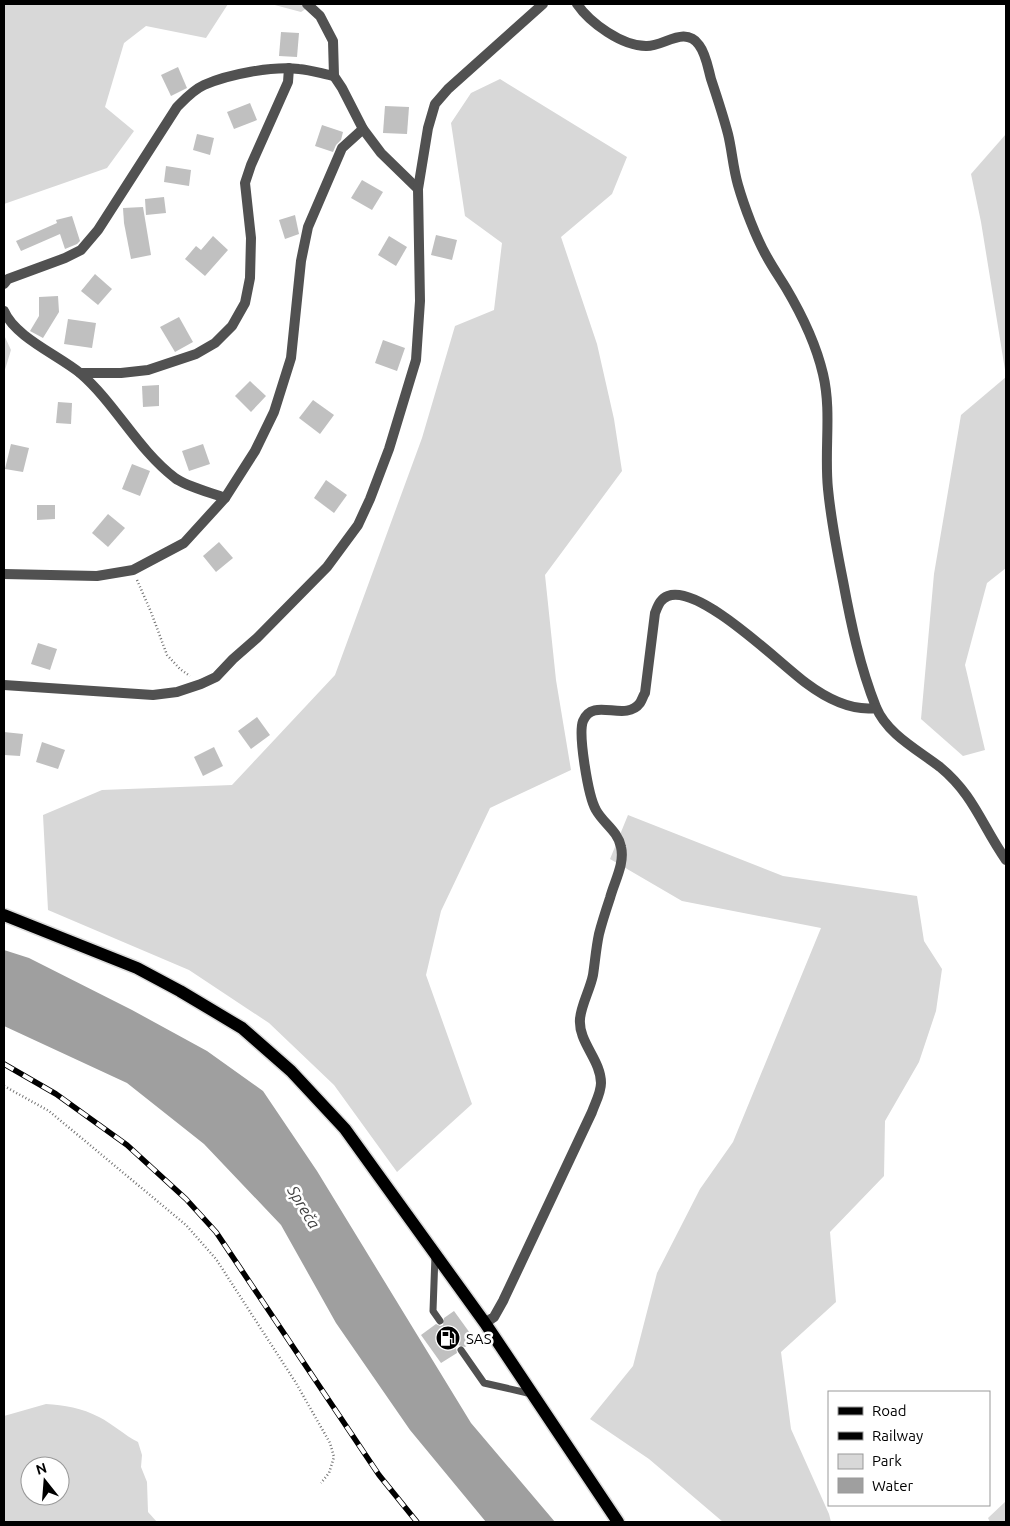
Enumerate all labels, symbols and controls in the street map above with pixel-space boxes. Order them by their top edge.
water label: Spreča [284,1181,324,1232]
fuel station icon: SAS [435,1325,461,1351]
place label: SAS [466,1330,492,1347]
legend [828,1391,990,1506]
text: Road [872,1402,907,1419]
text: Railway [872,1427,923,1444]
text: Park [872,1452,902,1469]
north arrow [20,1456,70,1506]
text: N [34,1459,49,1478]
text: Water [872,1477,913,1494]

